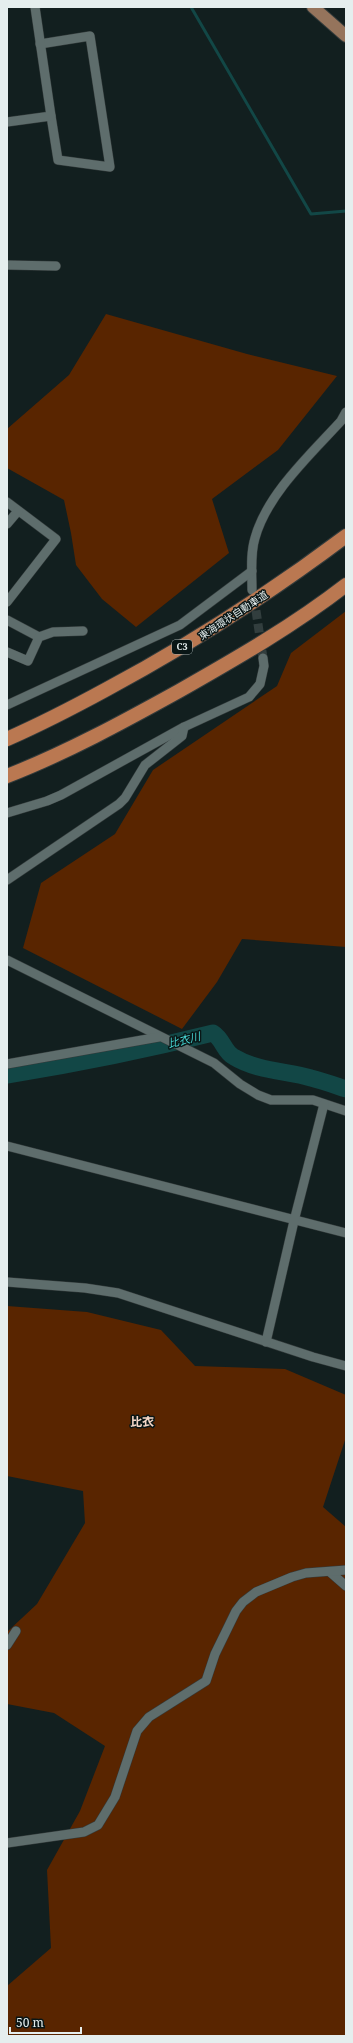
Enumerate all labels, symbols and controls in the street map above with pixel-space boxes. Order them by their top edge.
street label: 東海環状自動車道 [196,587,270,643]
road number: C3 [172,640,192,654]
water label: 比衣川 [166,1028,203,1051]
district label: 比衣 [130,1413,154,1430]
scale bar [10,2009,81,2035]
text: 50 m [16,2014,44,2031]

